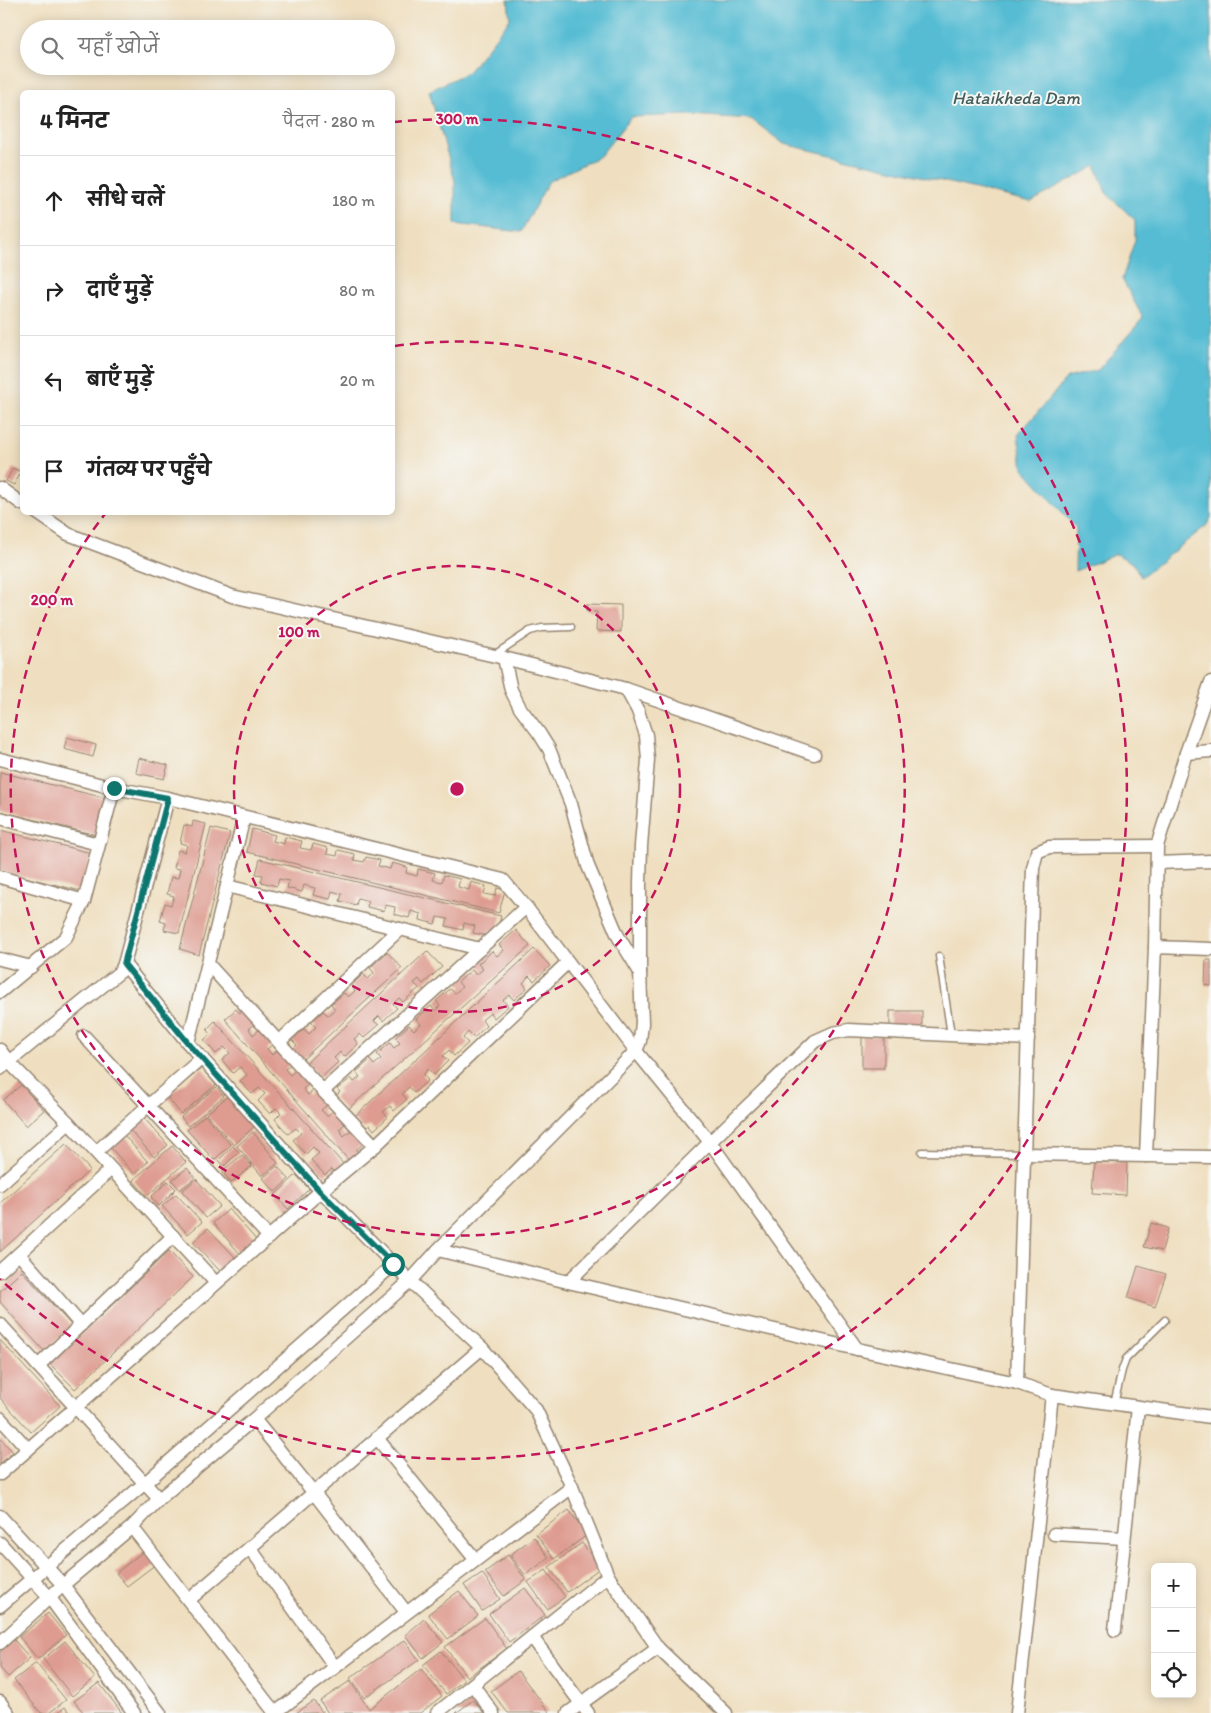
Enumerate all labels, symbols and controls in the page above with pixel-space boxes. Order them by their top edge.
search box [20,20,395,75]
icon: search [38,34,66,62]
text: यहाँ खोजें [78,35,159,58]
water label: Hataikheda Dam [952,87,1080,109]
text: 4 मिनट [40,108,108,133]
text: 300 m [436,110,479,128]
text: पैदल · 280 m [283,112,375,131]
icon: ahead [40,187,68,215]
text: सीधे चलें [87,188,164,211]
text: 180 m [332,191,375,210]
icon: right [40,277,68,305]
text: दाएँ मुड़ें [87,278,153,301]
text: 80 m [339,281,375,300]
icon: left [40,367,68,395]
text: बाएँ मुड़ें [87,368,153,391]
text: 20 m [340,371,375,390]
icon: arrive [40,457,68,485]
text: गंतव्य पर पहुँचे [87,458,211,481]
text: 200 m [31,591,74,609]
text: 100 m [278,623,320,641]
route end [103,777,126,800]
centre of rings [448,780,466,798]
route start [382,1253,405,1276]
map controls [1151,1563,1196,1698]
button: + [1151,1563,1196,1608]
button: − [1151,1608,1196,1653]
button: locate [1151,1653,1196,1698]

